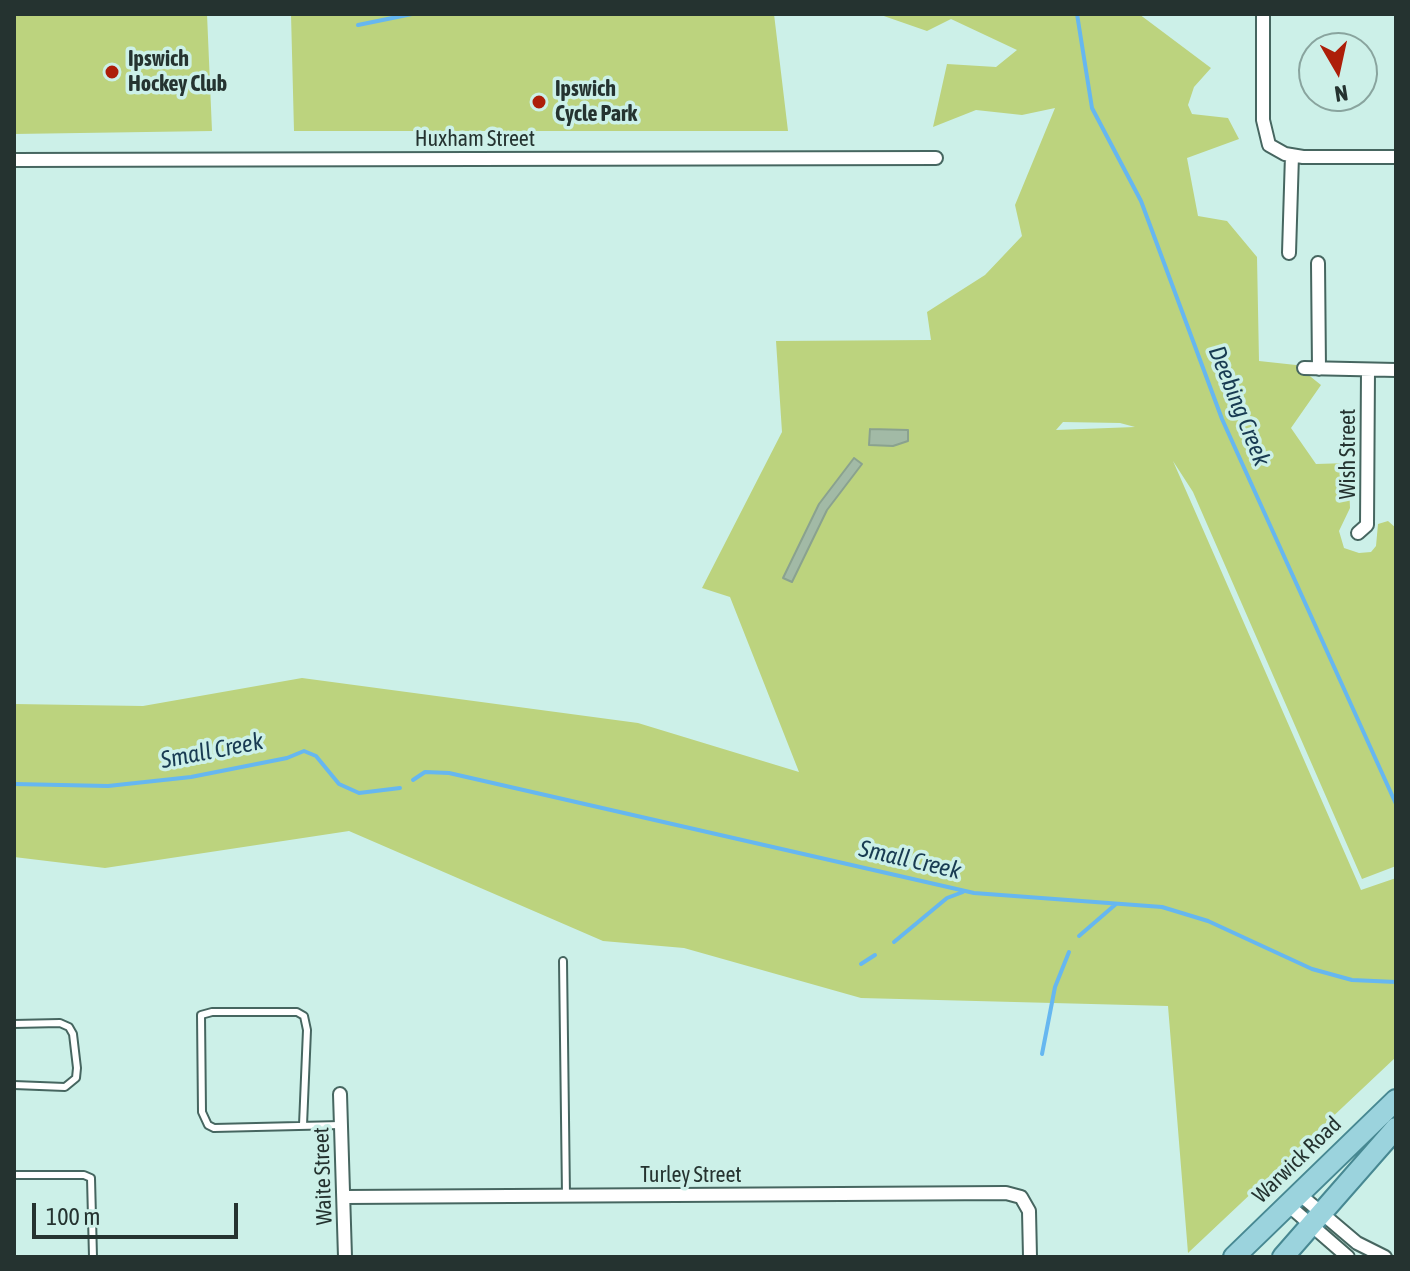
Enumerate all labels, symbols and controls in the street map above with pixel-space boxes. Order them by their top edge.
north arrow [1298,32,1378,112]
place label: Ipswich Hockey Club [128,46,227,98]
marker: Ipswich Hockey Club [103,63,121,81]
place label: Ipswich Cycle Park [555,76,637,128]
text: N [1333,80,1350,108]
marker: Ipswich Cycle Park [530,93,548,111]
street label: Huxham Street [415,126,535,152]
water label: Deebing Creek [1202,342,1276,470]
street label: Wish Street [1335,409,1361,499]
water label: Small Creek [158,727,266,775]
water label: Small Creek [856,834,964,886]
street label: Warwick Road [1247,1111,1347,1209]
street label: Waite Street [308,1127,338,1225]
street label: Turley Street [640,1162,742,1188]
scale bar [36,1187,242,1237]
text: 100 m [46,1203,100,1230]

